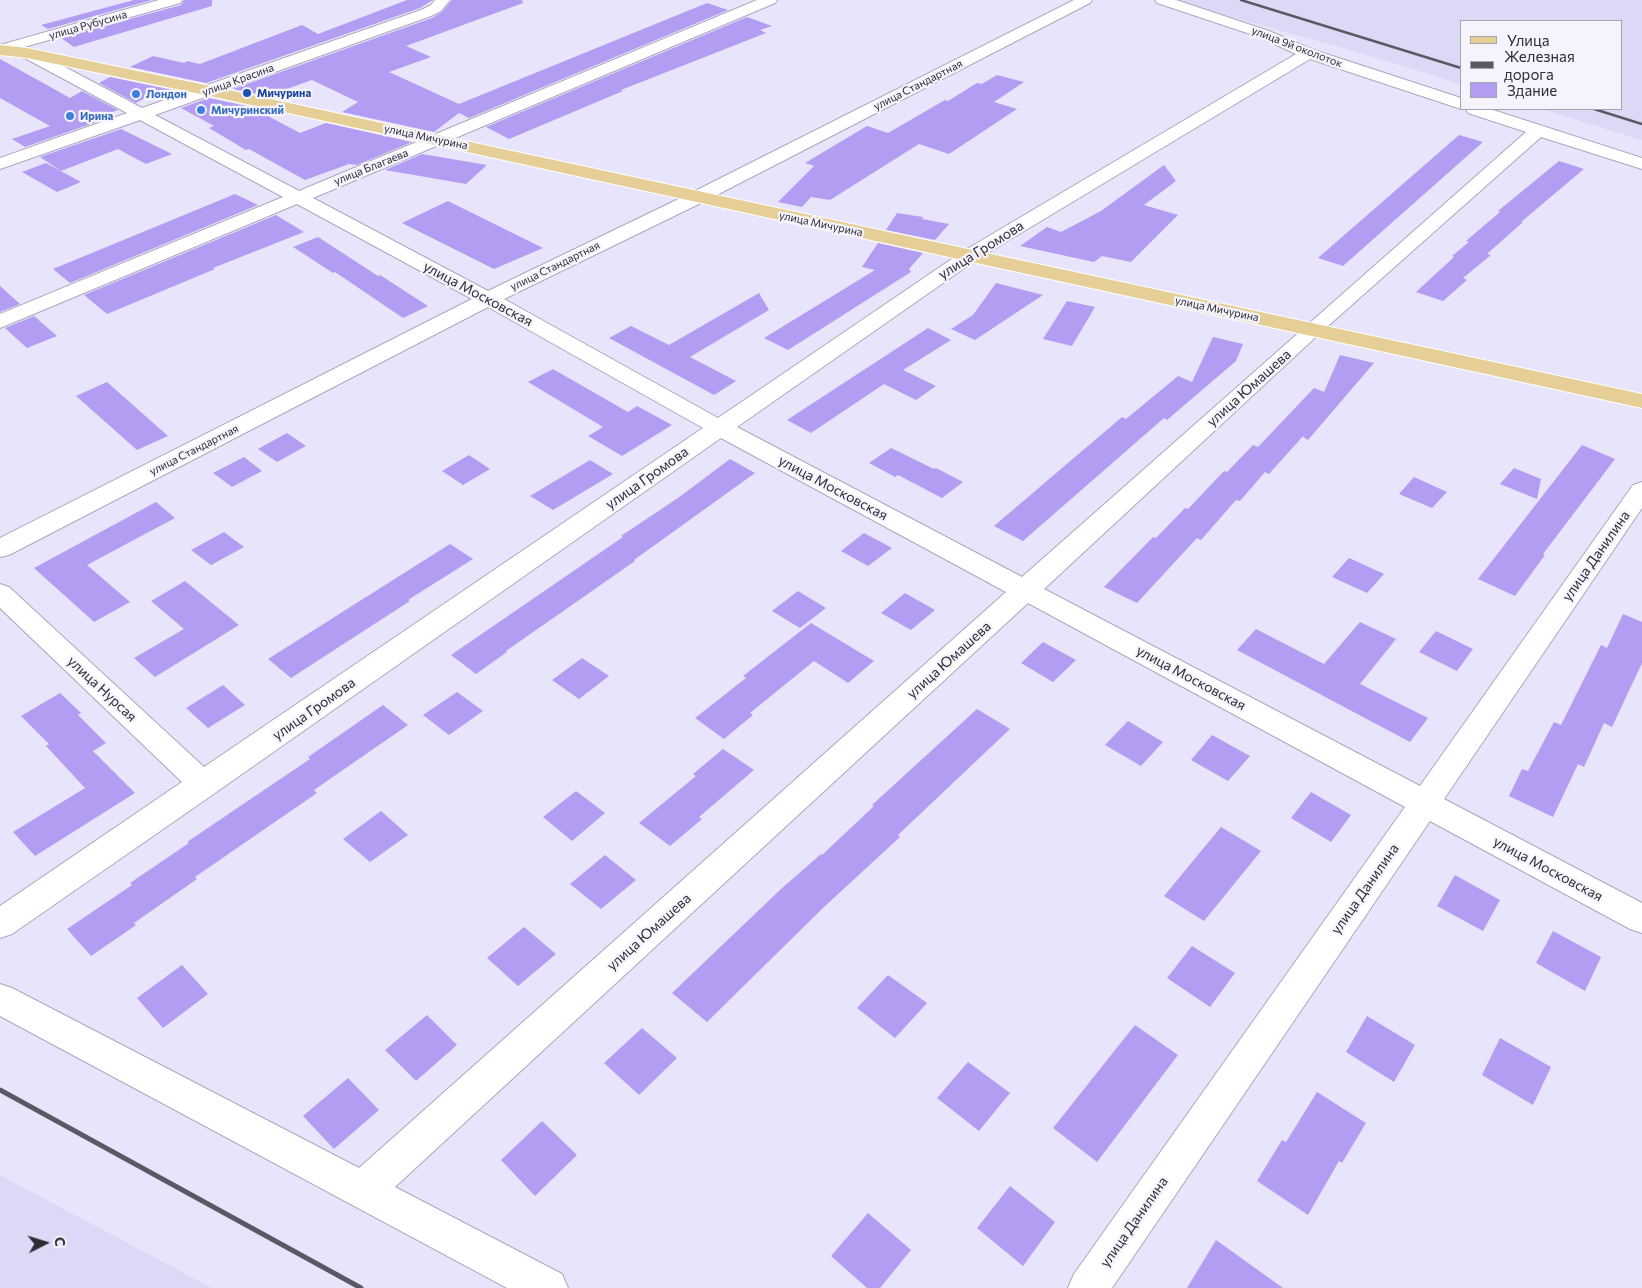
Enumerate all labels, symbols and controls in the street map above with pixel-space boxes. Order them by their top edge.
street label: улица Рубусина [48,8,128,42]
legend [1460,20,1622,110]
street label: улица 9й околоток [1250,24,1344,70]
text: Улица [1507,31,1549,49]
text: Железная дорога [1504,47,1575,83]
street label: улица Стандартная [871,57,965,113]
street label: улица Красина [200,61,276,99]
text: Здание [1507,81,1557,99]
place label: Мичурина [257,86,311,100]
place label: Лондон [146,87,187,101]
marker: Мичурина [241,87,253,99]
marker: Лондон [130,88,142,100]
place label: Мичуринский [211,103,284,117]
marker: Мичуринский [195,104,207,116]
place label: Ирина [80,109,113,123]
marker: Ирина [64,110,76,122]
street label: улица Мичурина [383,122,469,152]
street label: улица Благаева [332,146,410,188]
street label: улица Мичурина [778,209,864,239]
street label: улица Громова [935,217,1027,283]
street label: улица Стандартная [508,239,602,293]
street label: улица Московская [420,258,536,330]
street label: улица Мичурина [1174,294,1260,324]
street label: улица Юмашева [1204,346,1294,430]
street label: улица Стандартная [147,422,241,478]
street label: улица Громова [602,443,692,513]
street label: улица Московская [775,452,891,524]
street label: улица Данилина [1559,508,1633,604]
street label: улица Юмашева [904,618,994,702]
street label: улица Московская [1133,642,1249,714]
street label: улица Нурсая [64,653,140,725]
street label: улица Громова [269,674,359,744]
street label: улица Московская [1490,833,1606,905]
street label: улица Данилина [1328,841,1402,937]
street label: улица Юмашева [604,890,694,974]
street label: улица Данилина [1097,1174,1171,1270]
north arrow [20,1218,70,1268]
text: С [52,1236,69,1247]

